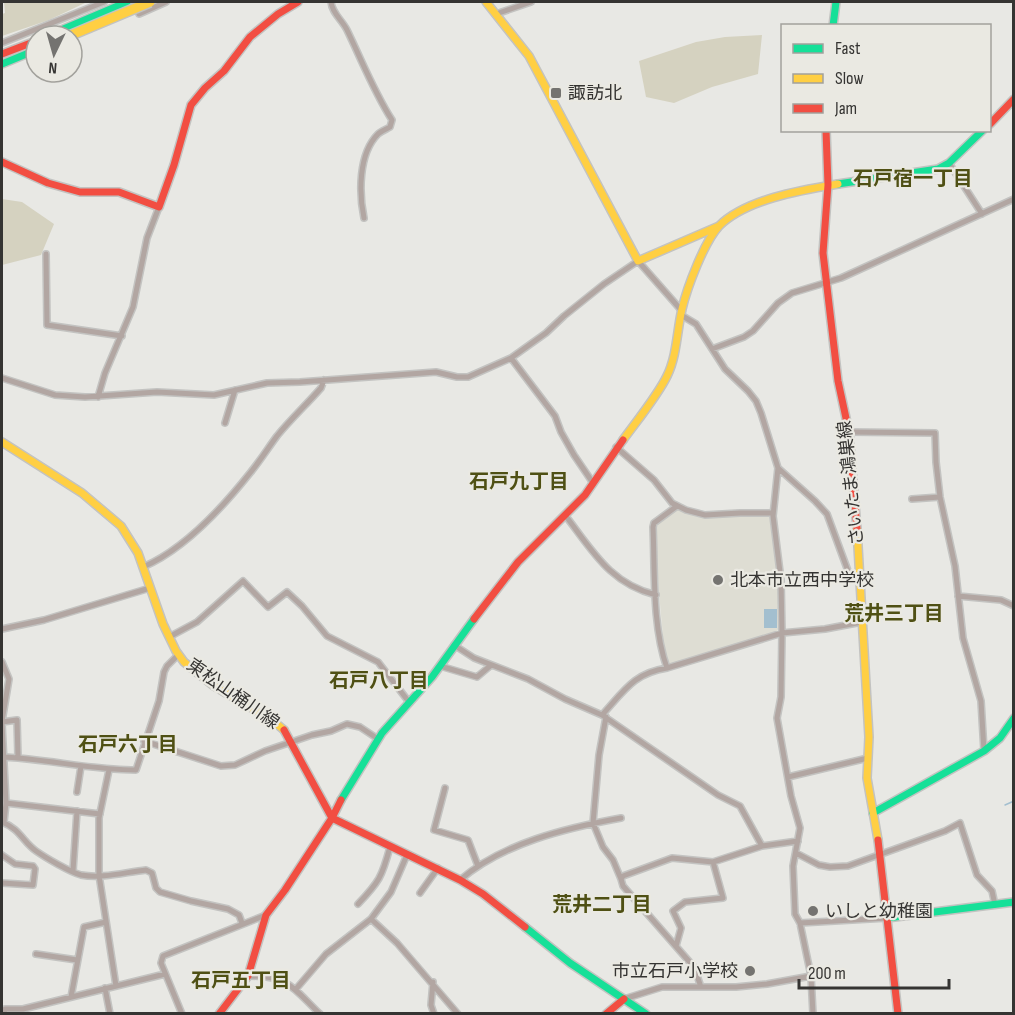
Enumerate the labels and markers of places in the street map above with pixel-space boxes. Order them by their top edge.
place label: 諏訪北 [568,83,622,104]
marker: 諏訪北 [549,86,563,100]
place label: 北本市立西中学校 [730,570,874,591]
marker: 北本市立西中学校 [711,573,725,587]
place label: いしと幼稚園 [825,901,933,922]
marker: いしと幼稚園 [806,904,820,918]
place label: 市立石戸小学校 [612,961,738,982]
marker: 市立石戸小学校 [743,964,757,978]

